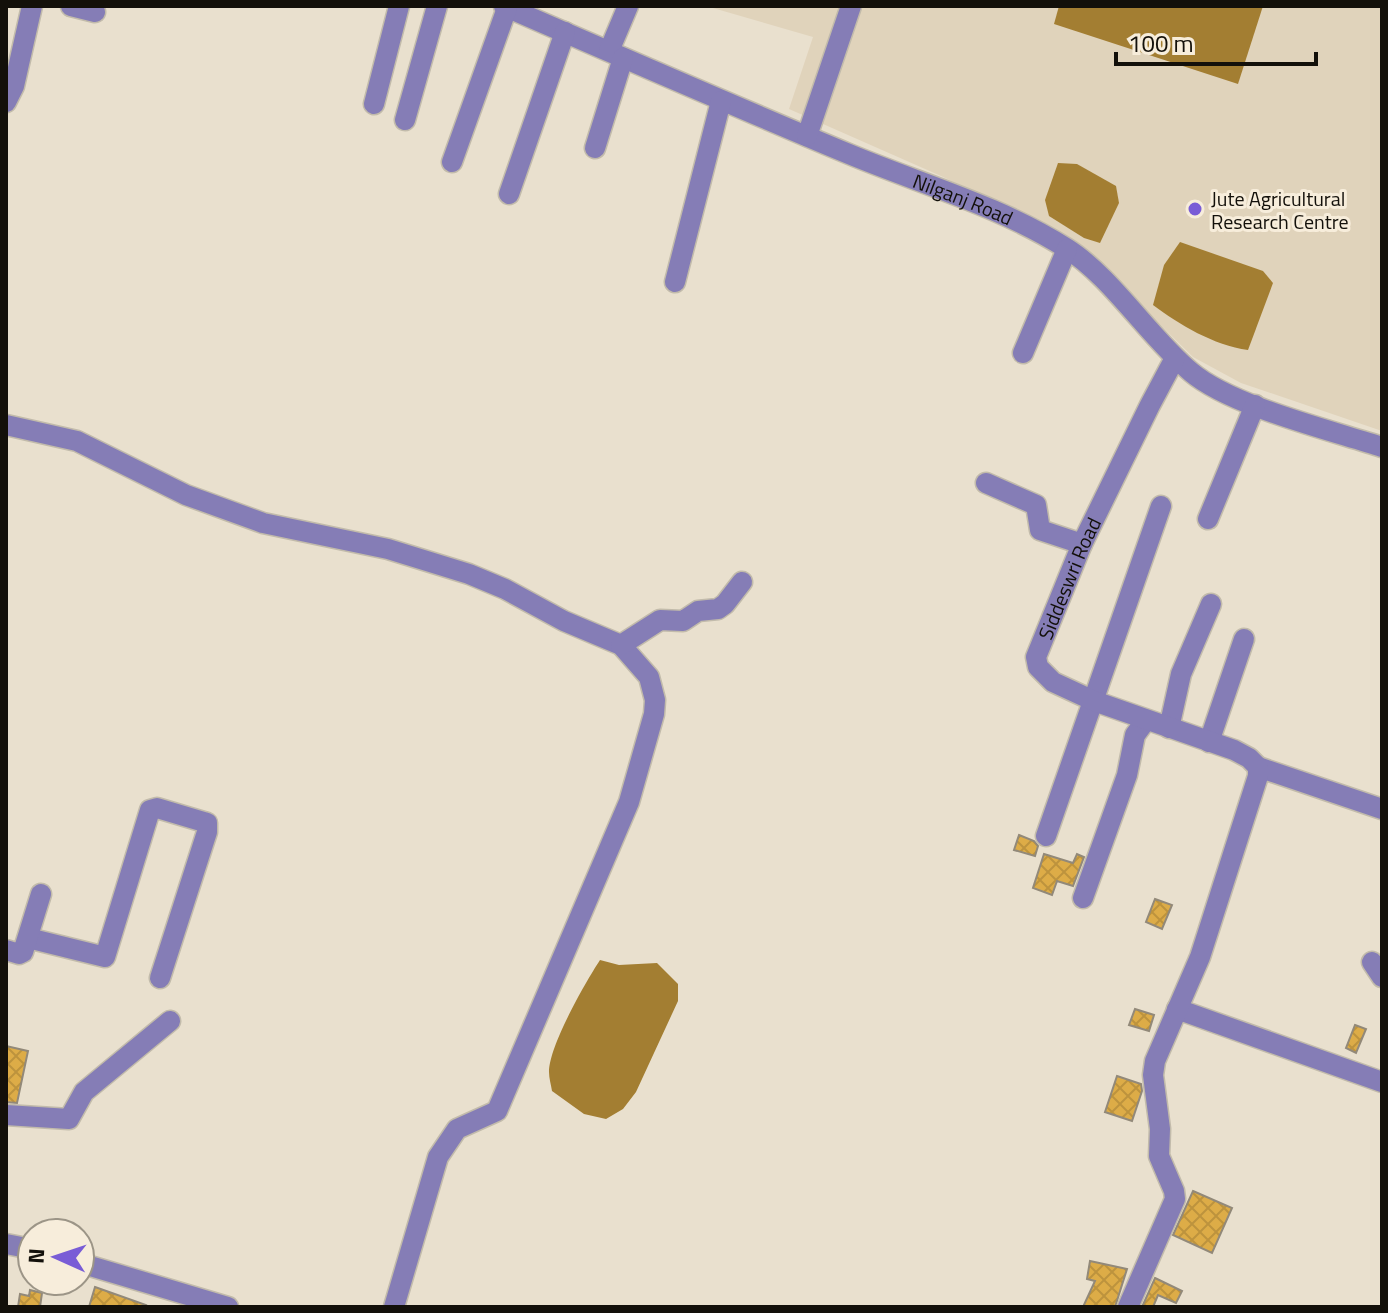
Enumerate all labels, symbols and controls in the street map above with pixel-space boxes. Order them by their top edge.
scale bar [1116,16,1316,66]
text: 100 m [1128,25,1194,61]
street label: Nilganj Road [909,165,1019,233]
place label: Jute Agricultural Research Centre [1211,183,1349,237]
marker: Jute Agricultural Research Centre [1186,200,1204,218]
street label: Siddeswri Road [1029,512,1108,644]
north arrow [16,1217,96,1297]
text: N [19,1247,53,1264]

